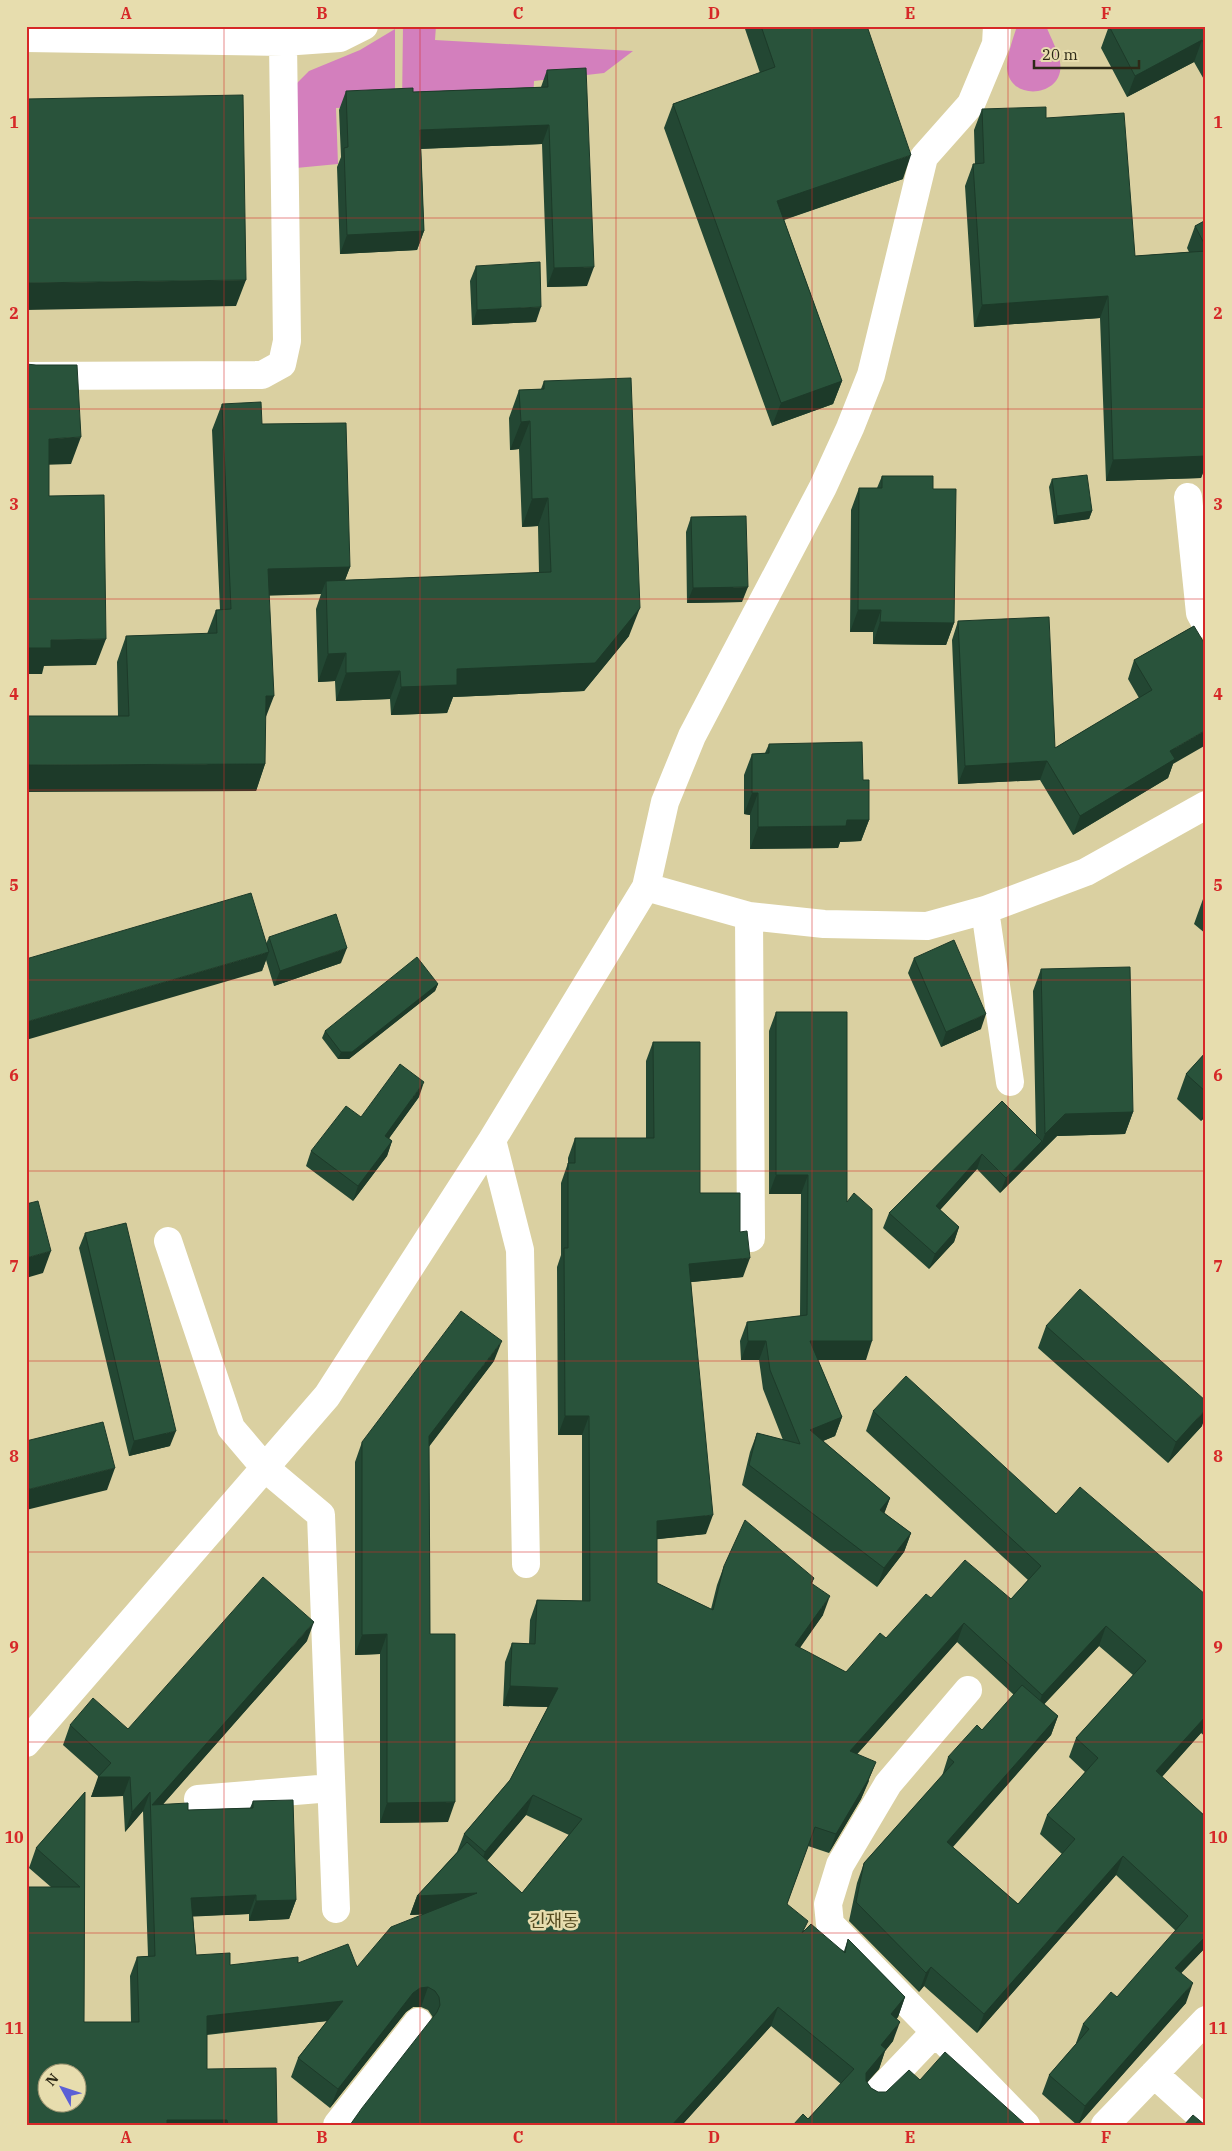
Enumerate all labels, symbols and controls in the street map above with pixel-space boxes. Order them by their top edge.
text: A [120,3,132,23]
text: B [316,3,328,23]
text: C [513,3,523,23]
text: D [708,3,720,23]
text: E [905,3,915,23]
text: F [1101,3,1111,23]
scale bar [1034,38,1140,70]
text: 20 m [1042,45,1078,64]
text: 1 [9,112,19,132]
text: 1 [1213,112,1223,132]
text: 2 [9,303,19,323]
text: 2 [1213,303,1223,323]
text: 3 [9,494,19,514]
text: 3 [1213,494,1223,514]
text: 4 [9,684,19,704]
text: 4 [1213,684,1223,704]
text: 5 [9,875,19,895]
text: 5 [1213,875,1223,895]
text: 6 [9,1065,19,1085]
text: 6 [1213,1065,1223,1085]
text: 7 [9,1256,19,1276]
text: 7 [1213,1256,1223,1276]
text: 8 [9,1446,19,1466]
text: 8 [1213,1446,1223,1466]
text: 9 [9,1637,19,1657]
text: 9 [1213,1637,1223,1657]
text: 10 [4,1827,24,1847]
text: 10 [1208,1827,1228,1847]
district label: 긴재동 [529,1909,579,1932]
text: 11 [4,2018,24,2038]
text: 11 [1208,2018,1228,2038]
north arrow [38,2064,88,2114]
text: N [42,2070,62,2090]
text: A [120,2127,132,2147]
text: B [316,2127,328,2147]
text: C [513,2127,523,2147]
text: D [708,2127,720,2147]
text: E [905,2127,915,2147]
text: F [1101,2127,1111,2147]

